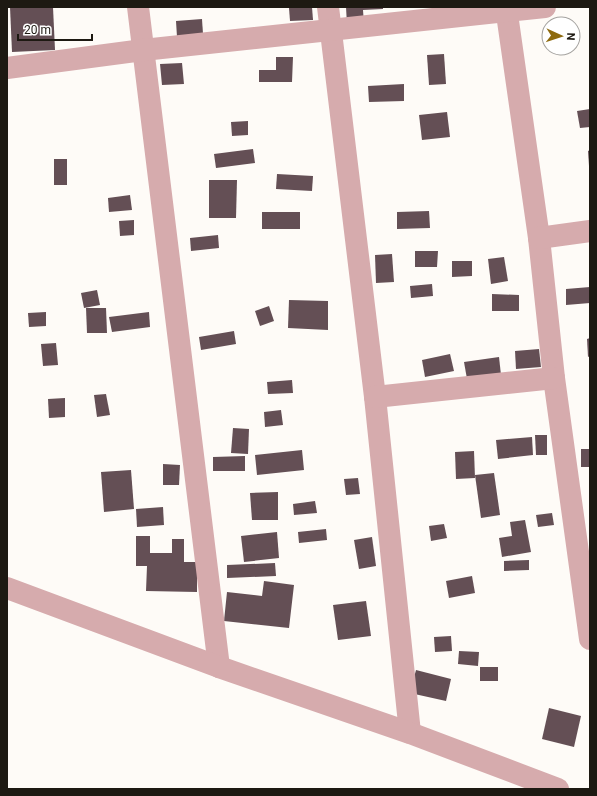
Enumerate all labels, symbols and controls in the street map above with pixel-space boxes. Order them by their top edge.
scale bar [18,16,92,42]
north arrow [541,16,581,56]
text: 20 m [24,23,51,37]
text: N [564,32,577,41]

